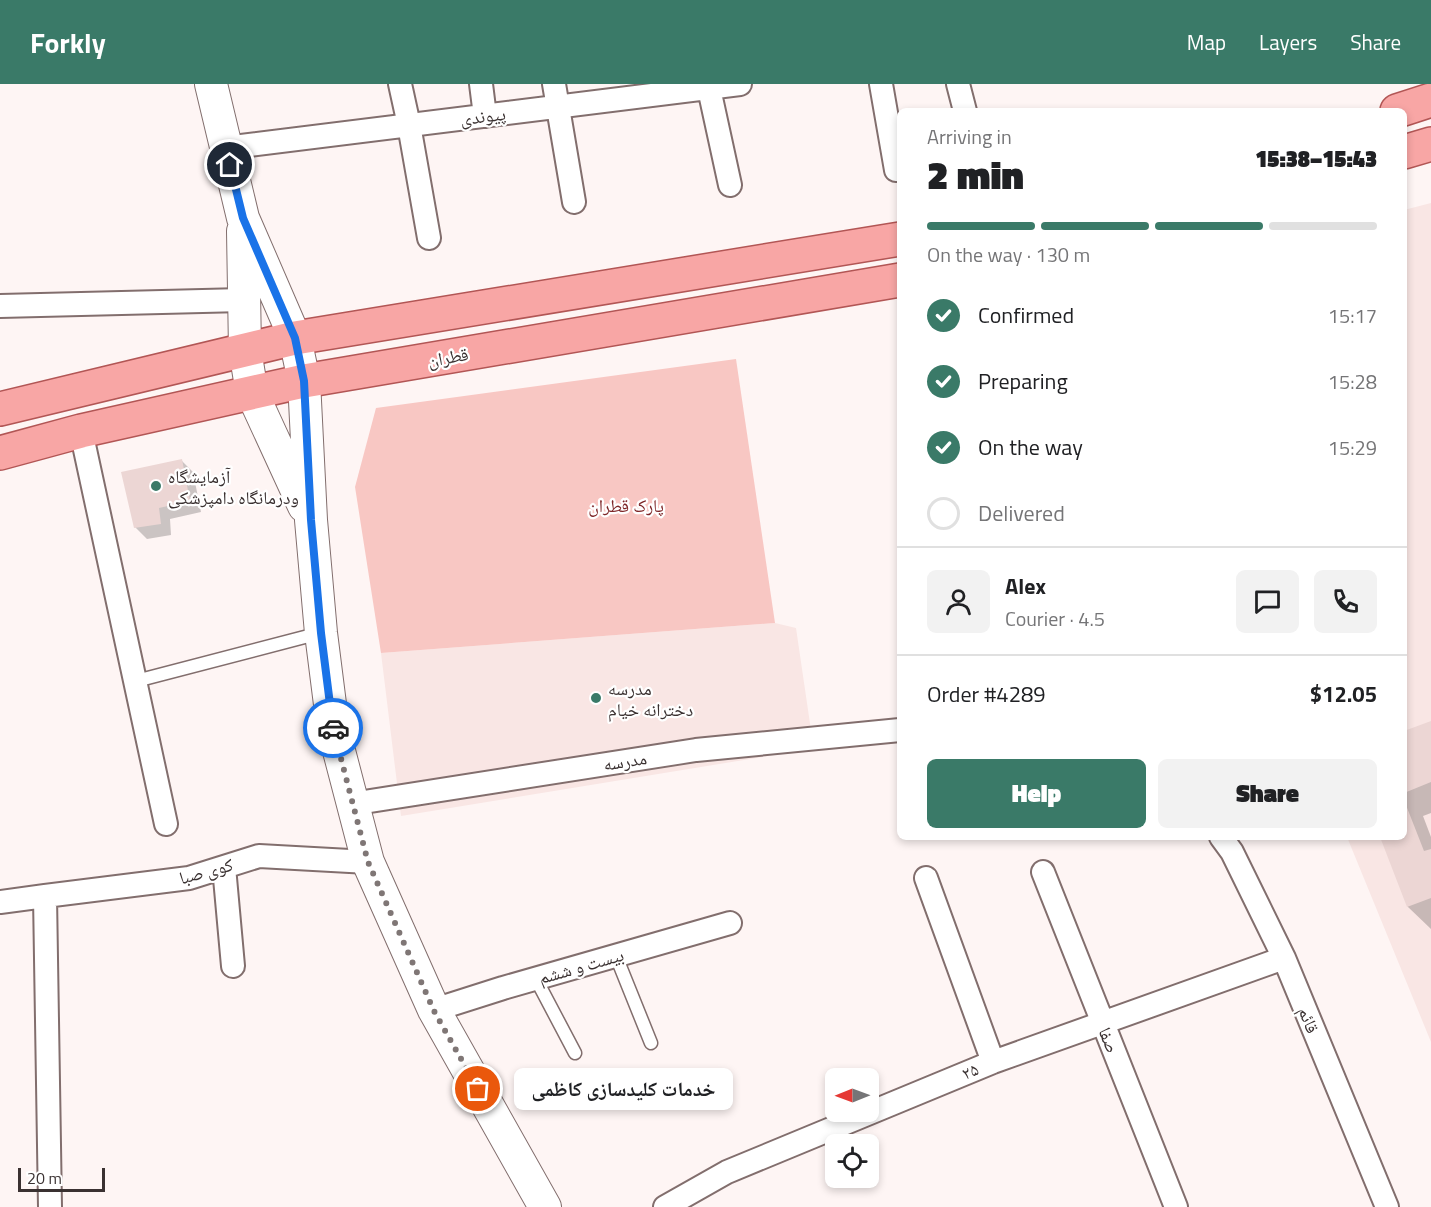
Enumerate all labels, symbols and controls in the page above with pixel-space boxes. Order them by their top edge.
text: Forkly [30,21,106,64]
text: Map [1187,26,1226,58]
text: Layers [1259,26,1317,58]
text: Share [1350,26,1401,58]
street label: پیوندی [459,100,507,132]
text: Arriving in [927,121,1012,152]
pin [204,139,255,190]
text: 15:38–15:43 [1255,142,1377,176]
text: 2 min [927,145,1024,204]
icon: home [213,148,246,181]
text: On the way · 130 m [927,239,1090,270]
text: Confirmed [978,298,1074,332]
icon: check [927,299,960,332]
text: 15:17 [1328,300,1377,331]
street label: قطران [425,340,471,374]
text: Preparing [978,364,1068,398]
icon: check [927,365,960,398]
text: 15:28 [1328,366,1377,397]
text: On the way [978,430,1083,464]
icon: check [927,431,960,464]
text: 15:29 [1328,432,1377,463]
place label: آزمایشگاه ودرمانگاه دامپزشکی [168,463,299,511]
marker: آزمایشگاه ودرمانگاه دامپزشکی [149,479,163,493]
park label: پارک قطران [588,492,664,519]
text: Delivered [978,496,1065,530]
text: Alex [1005,569,1046,603]
button: person [927,570,990,633]
button: chat [1236,570,1299,633]
button: phone [1314,570,1377,633]
text: Courier · 4.5 [1005,603,1105,634]
place label: مدرسه دخترانه خیام [608,675,693,723]
text: Order #4289 [927,677,1046,711]
text: $12.05 [1310,677,1377,711]
marker: مدرسه دخترانه خیام [589,691,603,705]
courier [303,698,363,758]
icon: car [317,712,350,745]
street label: مدرسه [601,744,649,778]
button: Help [927,759,1146,828]
button: Share [1158,759,1377,828]
street label: کوی صبا [176,851,237,891]
street label: بیست و ششم [535,941,627,991]
street label: قائم [1292,1003,1326,1037]
street label: صفا [1092,1023,1126,1057]
street label: ۲۵ [957,1055,983,1087]
pin [452,1063,503,1114]
callout: خدمات کلیدسازی کاظمی [514,1068,733,1110]
north arrow [825,1068,879,1122]
map controls [825,1068,879,1188]
icon: bag [461,1072,494,1105]
text: خدمات کلیدسازی کاظمی [532,1073,715,1104]
button: locate [825,1134,879,1188]
scale bar [18,1165,105,1192]
text: 20 m [27,1166,62,1190]

